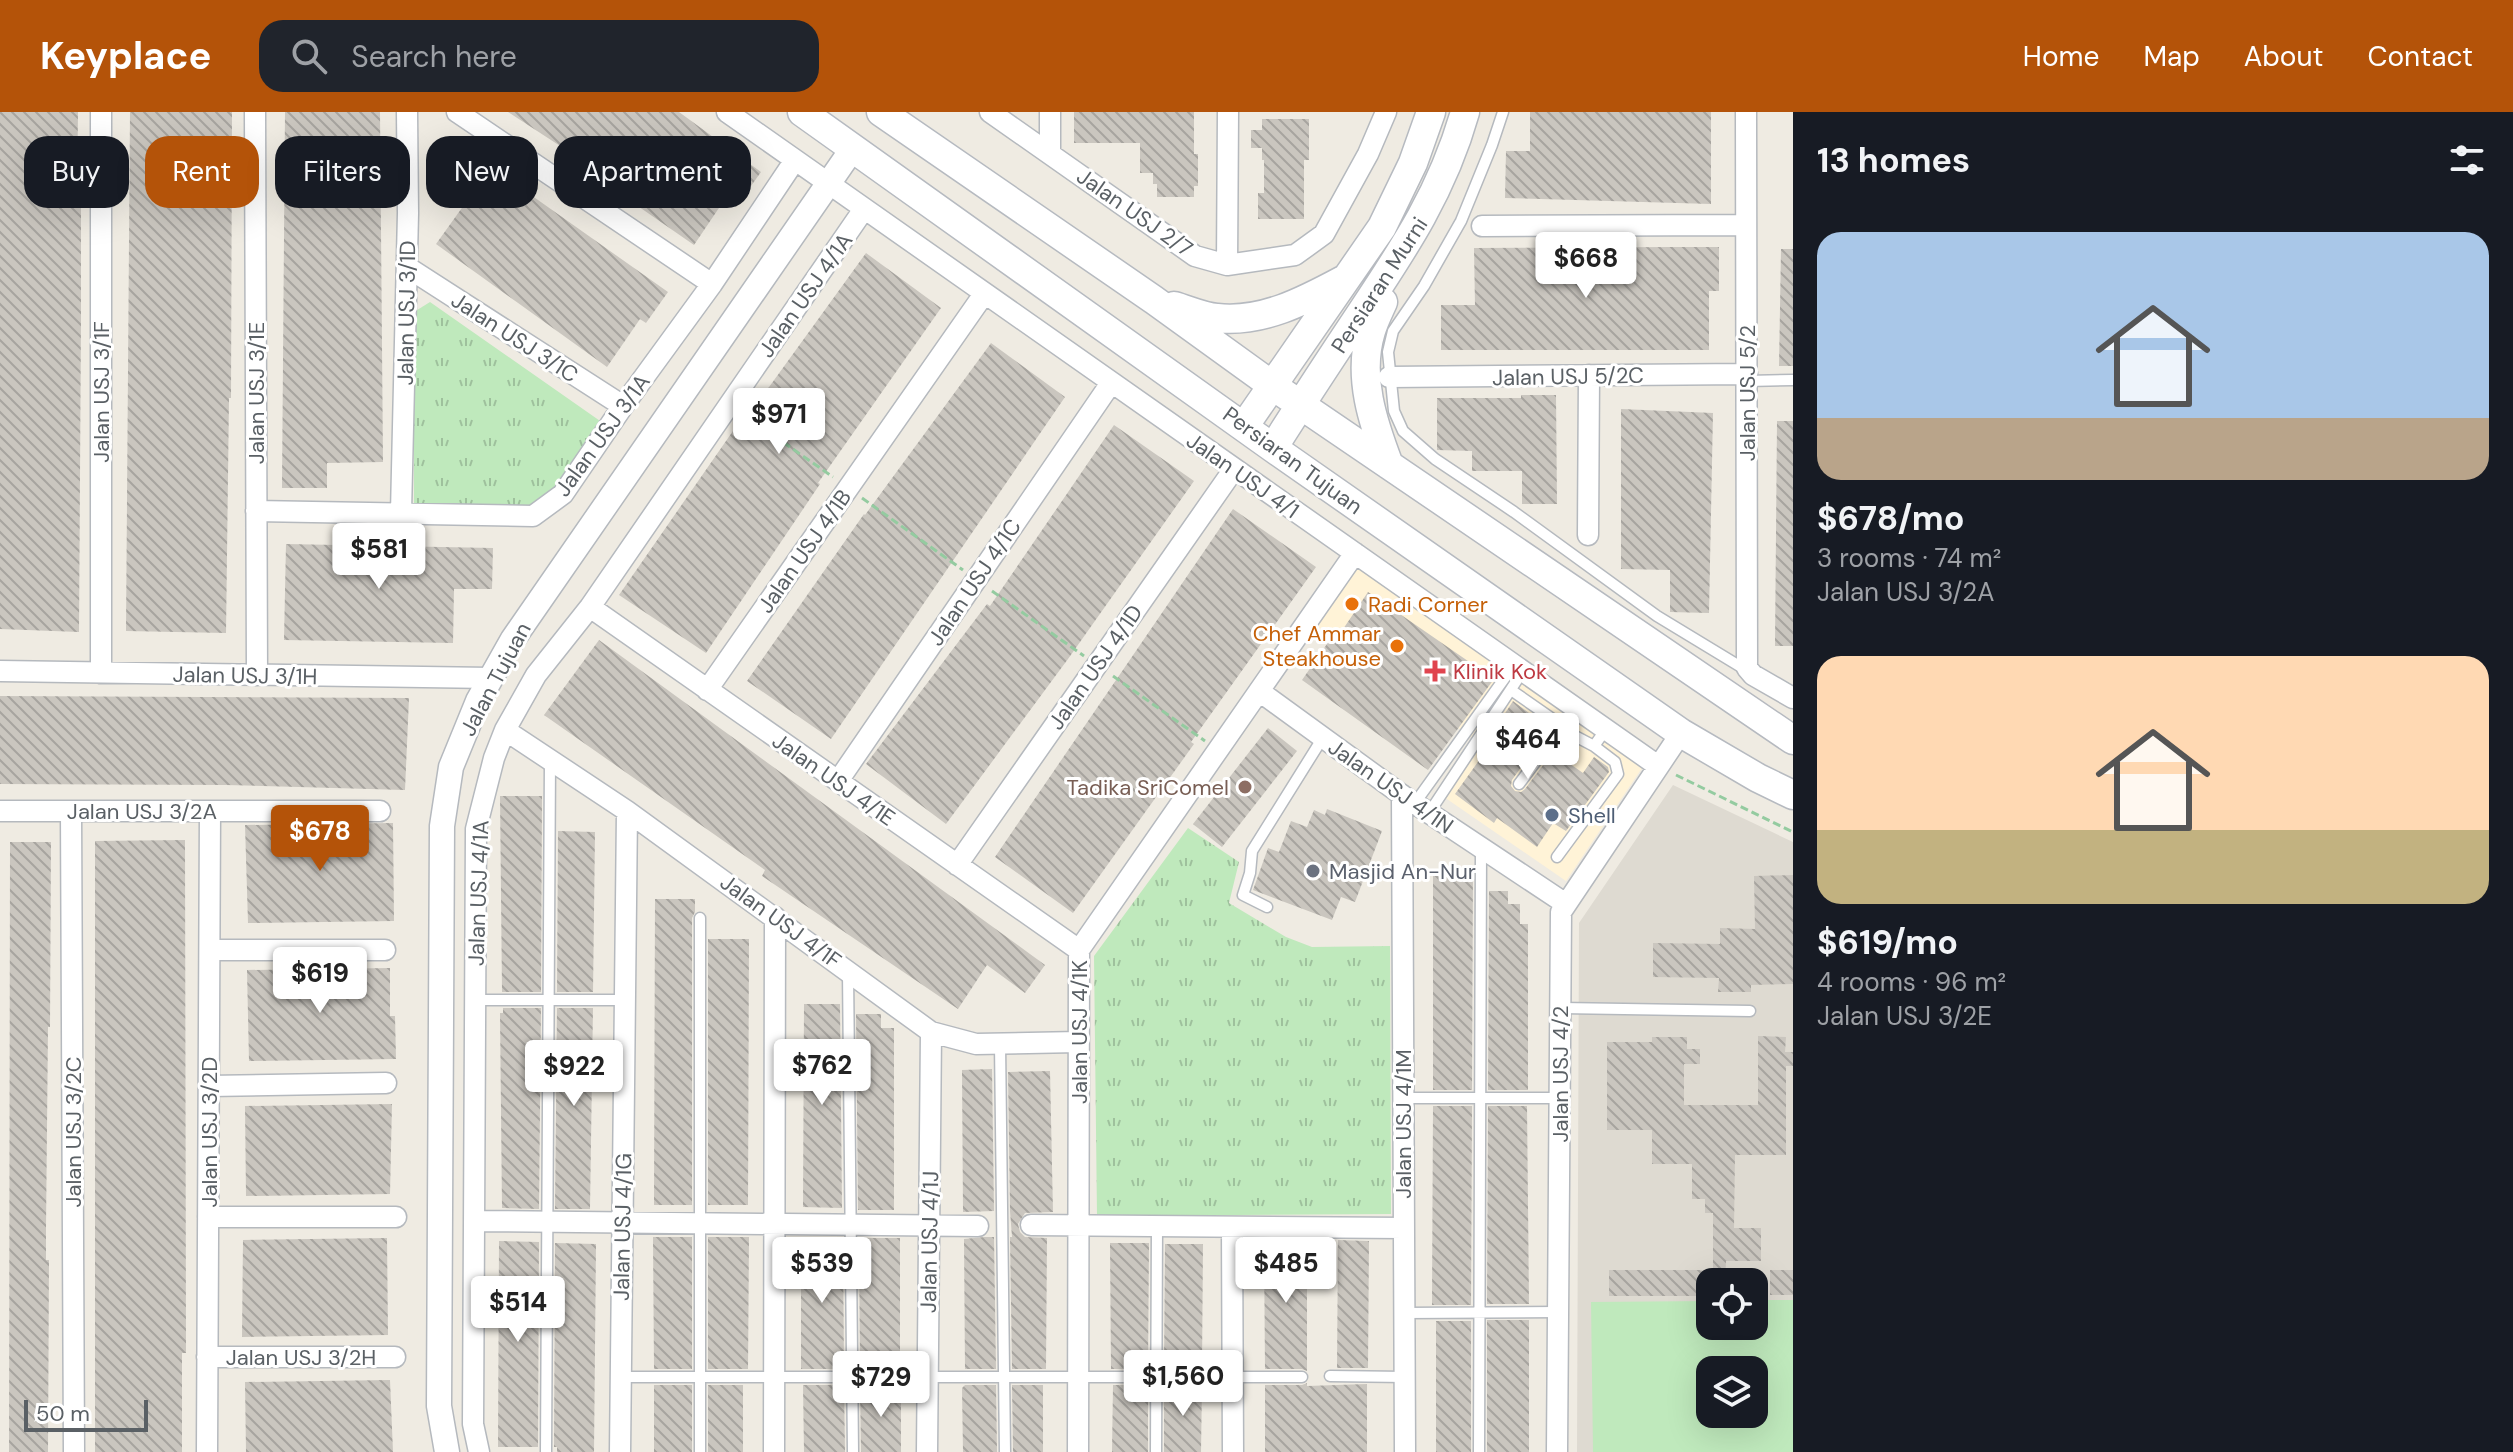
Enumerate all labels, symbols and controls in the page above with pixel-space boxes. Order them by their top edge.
search box [259,20,819,92]
text: Keyplace [40,31,211,81]
icon: search [287,34,331,78]
text: Search here [351,37,517,76]
text: Home [2023,38,2099,75]
text: Map [2143,38,2200,75]
text: About [2244,38,2323,75]
text: Contact [2367,38,2473,75]
chip: Buy [24,136,129,208]
chip: Rent [145,136,259,208]
chip: Filters [275,136,410,208]
chip: New [426,136,538,208]
chip: Apartment [554,136,751,208]
text: 13 homes [1817,138,1970,183]
icon: filters [2445,138,2489,182]
street label: Jalan USJ 2/7 [1071,162,1199,263]
street label: Persiaran Murni [1325,212,1434,359]
street label: Jalan USJ 4/1A [752,227,859,363]
pin: $668 [1539,232,1633,300]
street label: Jalan USJ 3/1D [391,240,422,386]
text: $668 [1553,241,1619,275]
icon: home [2081,284,2225,428]
street label: Jalan USJ 3/1C [446,286,584,389]
street label: Jalan USJ 3/1F [87,321,116,463]
street label: Jalan USJ 3/1E [242,322,271,464]
street label: Jalan USJ 5/2 [1733,325,1762,461]
street label: Jalan USJ 5/2C [1492,361,1644,392]
street label: Jalan USJ 3/1A [548,368,657,502]
pin: $971 [732,388,826,456]
text: $971 [751,397,807,431]
street label: Persiaran Tujuan [1217,400,1368,521]
street label: Jalan USJ 4/1 [1181,426,1305,525]
street label: Jalan USJ 4/1B [751,484,858,619]
text: $678/mo [1817,496,1964,541]
street label: Jalan USJ 4/1C [921,513,1028,651]
pin: $581 [332,523,426,591]
text: $581 [350,532,408,566]
text: 3 rooms · 74 m² [1817,541,2001,575]
text: Jalan USJ 3/2A [1817,575,1995,609]
place label: Radi Corner [1368,590,1488,619]
marker: Radi Corner [1343,595,1361,613]
street label: Jalan USJ 4/1D [1042,599,1149,736]
street label: Jalan Tujuan [453,617,538,741]
place label: Chef Ammar Steakhouse [1253,619,1381,673]
marker: Chef Ammar Steakhouse [1388,637,1406,655]
place label: Klinik Kok [1453,657,1547,686]
street label: Jalan USJ 3/1H [172,660,318,691]
marker: Klinik Kok [1424,660,1446,682]
icon: home [2081,708,2225,852]
pin: $464 [1481,713,1575,781]
text: $464 [1495,722,1561,756]
street label: Jalan USJ 4/1E [767,726,901,832]
street label: Jalan USJ 4/1N [1322,733,1459,840]
place label: Tadika SriComel [1066,773,1229,802]
marker: Tadika SriComel [1236,778,1254,796]
street label: Jalan USJ 3/2A [67,797,217,826]
place label: Shell [1568,801,1616,830]
pin: $678 [273,805,367,873]
marker: Shell [1543,806,1561,824]
text: $678 [289,814,351,848]
street label: Jalan USJ 4/1A [461,820,496,966]
place label: Masjid An-Nur [1329,857,1476,886]
marker: Masjid An-Nur [1304,862,1322,880]
street label: Jalan USJ 4/1F [714,868,847,975]
text: $619/mo [1817,920,1958,965]
pin: $619 [273,947,367,1015]
text: $619 [291,956,349,990]
street label: Jalan USJ 4/1K [1065,960,1094,1104]
text: 4 rooms · 96 m² [1817,965,2006,999]
text: Jalan USJ 3/2E [1817,999,1992,1033]
street label: Jalan USJ 4/2 [1546,1005,1575,1143]
pin: $762 [775,1039,869,1107]
pin: $922 [527,1040,621,1108]
text: $762 [792,1048,852,1082]
text: $922 [543,1049,605,1083]
street label: Jalan USJ 4/1M [1389,1049,1418,1199]
street label: Jalan USJ 3/2C [59,1056,88,1208]
street label: Jalan USJ 3/2D [195,1057,224,1207]
street label: Jalan USJ 4/1G [607,1153,638,1301]
street label: Jalan USJ 4/1J [914,1171,945,1313]
pin: $539 [775,1237,869,1305]
pin: $485 [1239,1237,1333,1305]
text: $539 [790,1246,854,1280]
text: $485 [1253,1246,1319,1280]
map controls [1696,1268,1768,1428]
button: locate [1696,1268,1768,1340]
pin: $514 [471,1276,565,1344]
text: $514 [489,1285,547,1319]
street label: Jalan USJ 3/2H [226,1343,376,1372]
pin: $1,560 [1118,1350,1248,1418]
pin: $729 [834,1351,928,1419]
button: layers [1696,1356,1768,1428]
text: $1,560 [1142,1359,1224,1393]
text: $729 [851,1360,911,1394]
scale bar [24,1396,148,1432]
text: 50 m [36,1399,90,1428]

